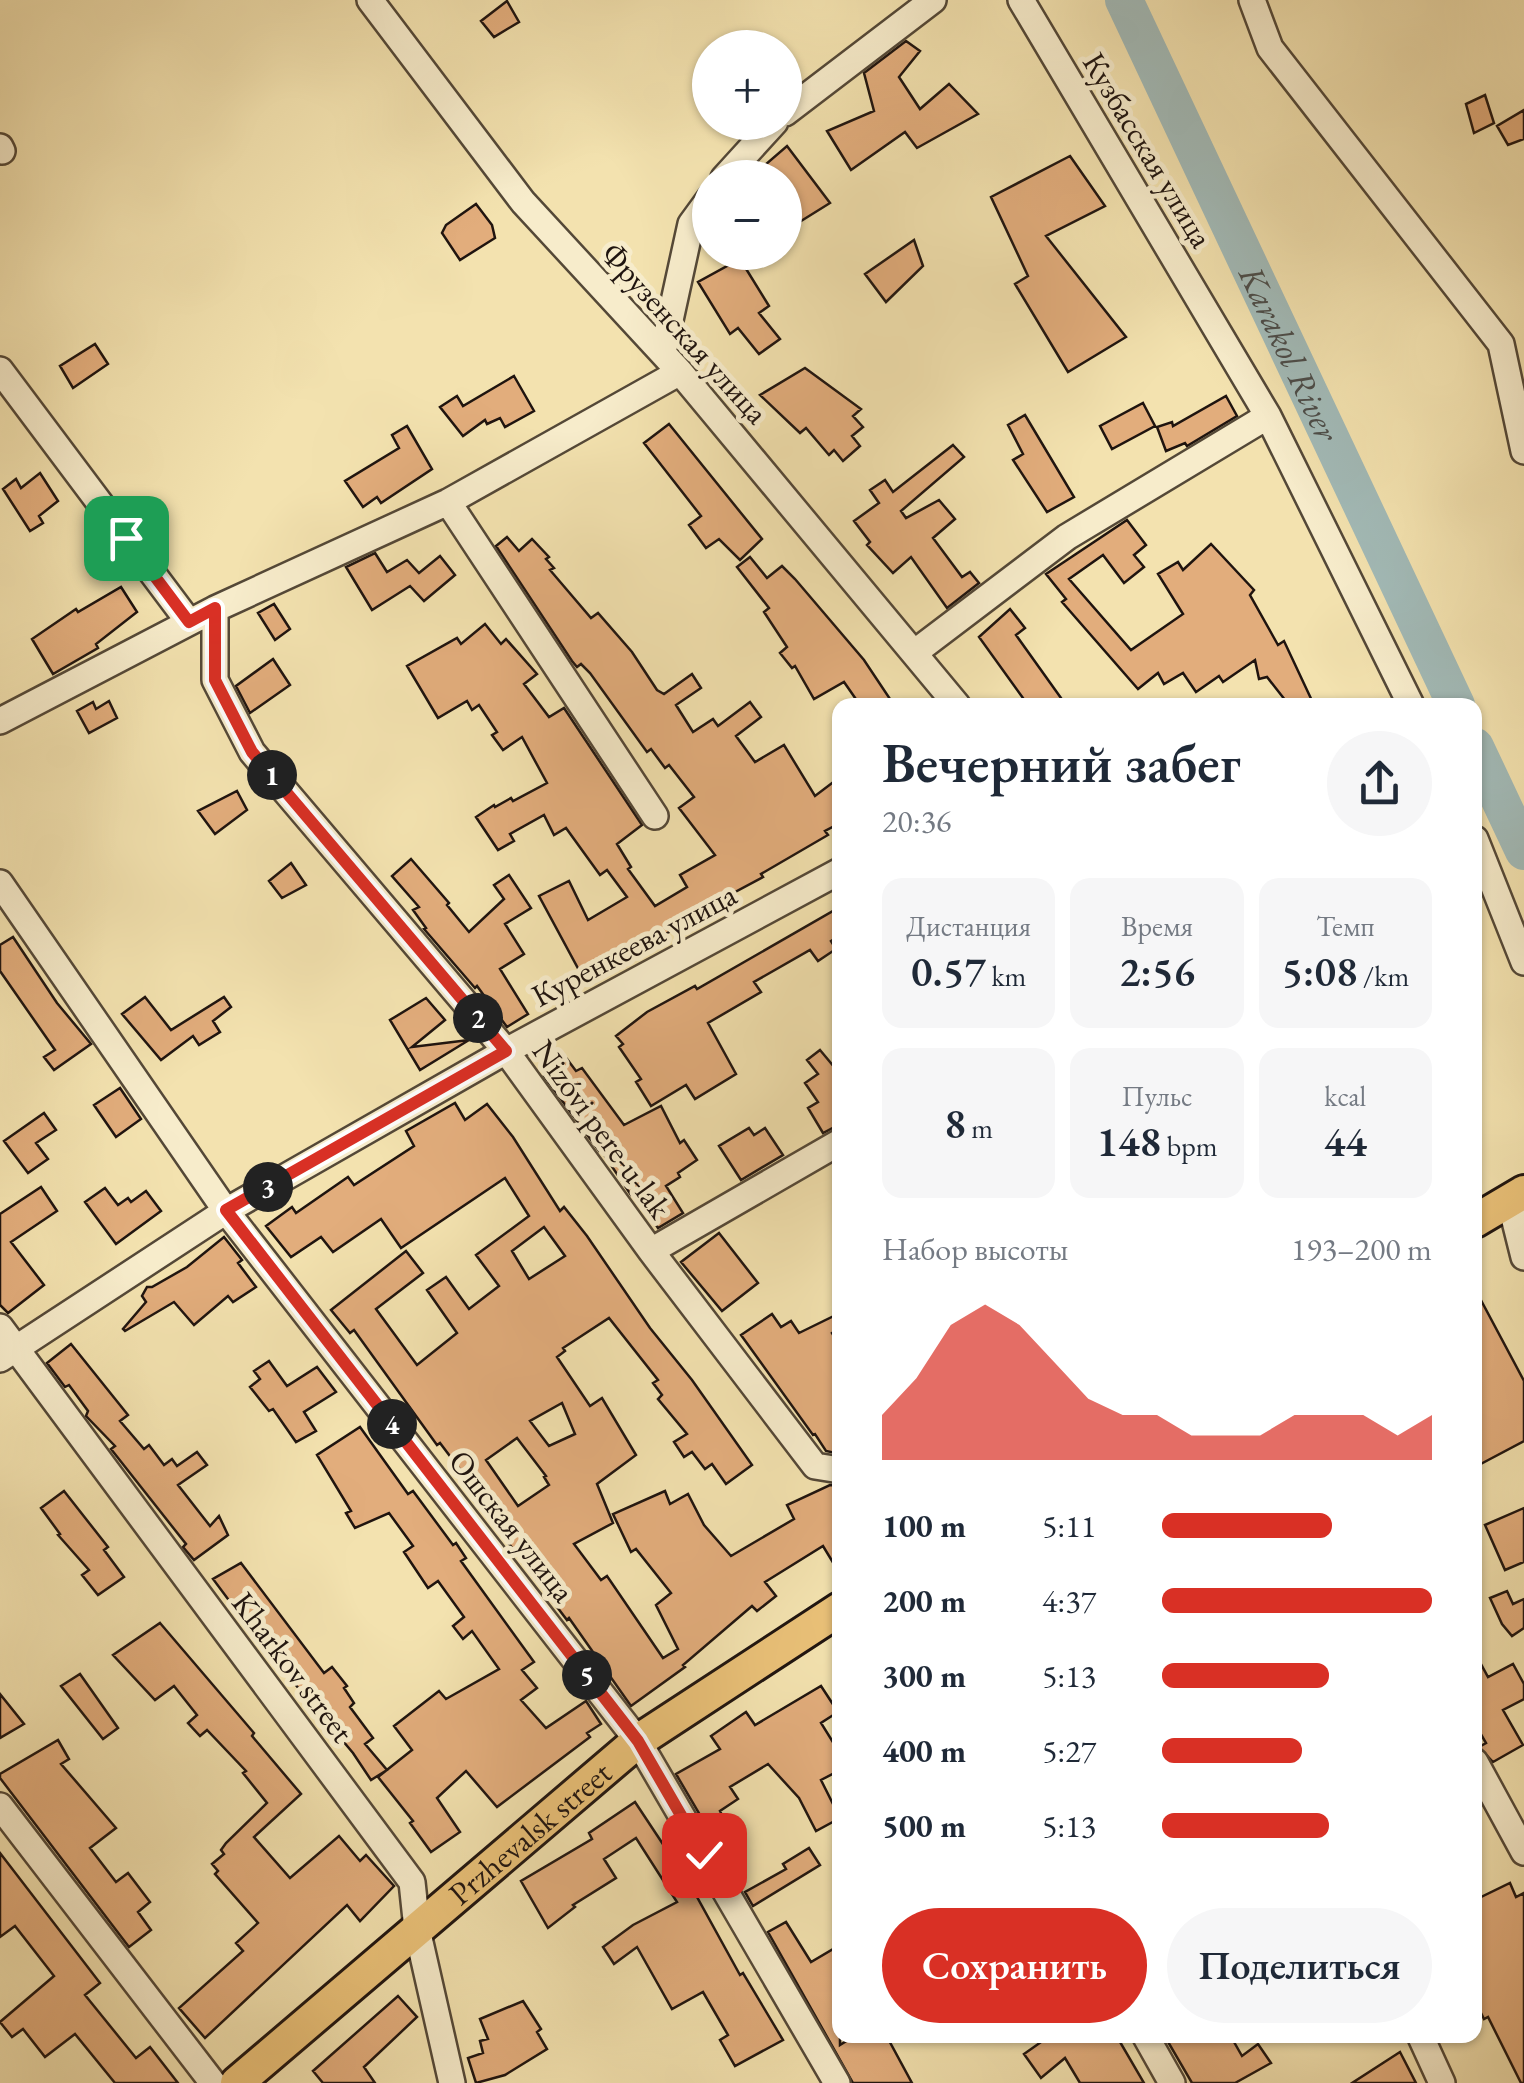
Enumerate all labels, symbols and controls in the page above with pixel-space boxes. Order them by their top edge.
map controls [692,30,802,270]
button: + [692,30,802,140]
street label: Кузбасская улица [1073,45,1223,256]
button: − [692,160,802,270]
street label: Фрузенская улица [592,233,778,433]
water label: Karakol River [1229,257,1351,449]
pin [84,496,169,581]
icon: arrive [99,511,154,566]
text: Вечерний забег [882,727,1241,798]
button: share [1327,731,1432,836]
pin: 1 [247,750,297,800]
text: 1 [265,757,279,793]
text: 20:36 [882,800,951,842]
street label: Куренкеева улица [524,873,744,1017]
text: Дистанция [906,908,1031,944]
text: Время [1121,908,1193,944]
text: Темп [1316,908,1374,944]
text: 0.57 [911,944,986,999]
text: 2:56 [1119,944,1195,999]
text: 5:08 [1281,944,1357,999]
text: km [986,958,1026,994]
text: /km [1357,958,1409,994]
pin: 2 [453,993,503,1043]
text: 2 [471,1000,485,1036]
street label: Nizóvi pere-u-lak [523,1031,682,1227]
text: Пульс [1122,1078,1192,1114]
text: kcal [1324,1078,1366,1114]
text: 8 [944,1096,966,1151]
text: m [966,1110,993,1146]
text: 148 [1097,1114,1161,1169]
text: 44 [1324,1114,1367,1169]
text: bpm [1161,1128,1217,1164]
pin: 3 [243,1162,293,1212]
text: 3 [261,1169,275,1205]
text: Набор высоты [882,1228,1068,1270]
text: 193–200 m [1291,1228,1432,1270]
pin: 4 [367,1399,417,1449]
text: 4 [385,1406,399,1442]
street label: Ошская улица [439,1441,585,1611]
text: 100 m [882,1505,966,1547]
text: 5:11 [1042,1505,1096,1547]
text: 200 m [882,1580,966,1622]
text: 4:37 [1042,1580,1096,1622]
street label: Kharkov street [223,1583,363,1751]
pin: 5 [562,1650,612,1700]
text: 300 m [882,1655,966,1697]
text: 5:13 [1042,1655,1096,1697]
text: 5 [580,1657,594,1693]
text: 400 m [882,1730,966,1772]
text: 5:27 [1042,1730,1096,1772]
street label: Przhevalsk street [440,1752,620,1914]
text: 500 m [882,1805,966,1847]
text: 5:13 [1042,1805,1096,1847]
pin [662,1813,747,1898]
icon: check [677,1828,732,1883]
button: Сохранить [882,1908,1147,2023]
button: Поделиться [1167,1908,1432,2023]

